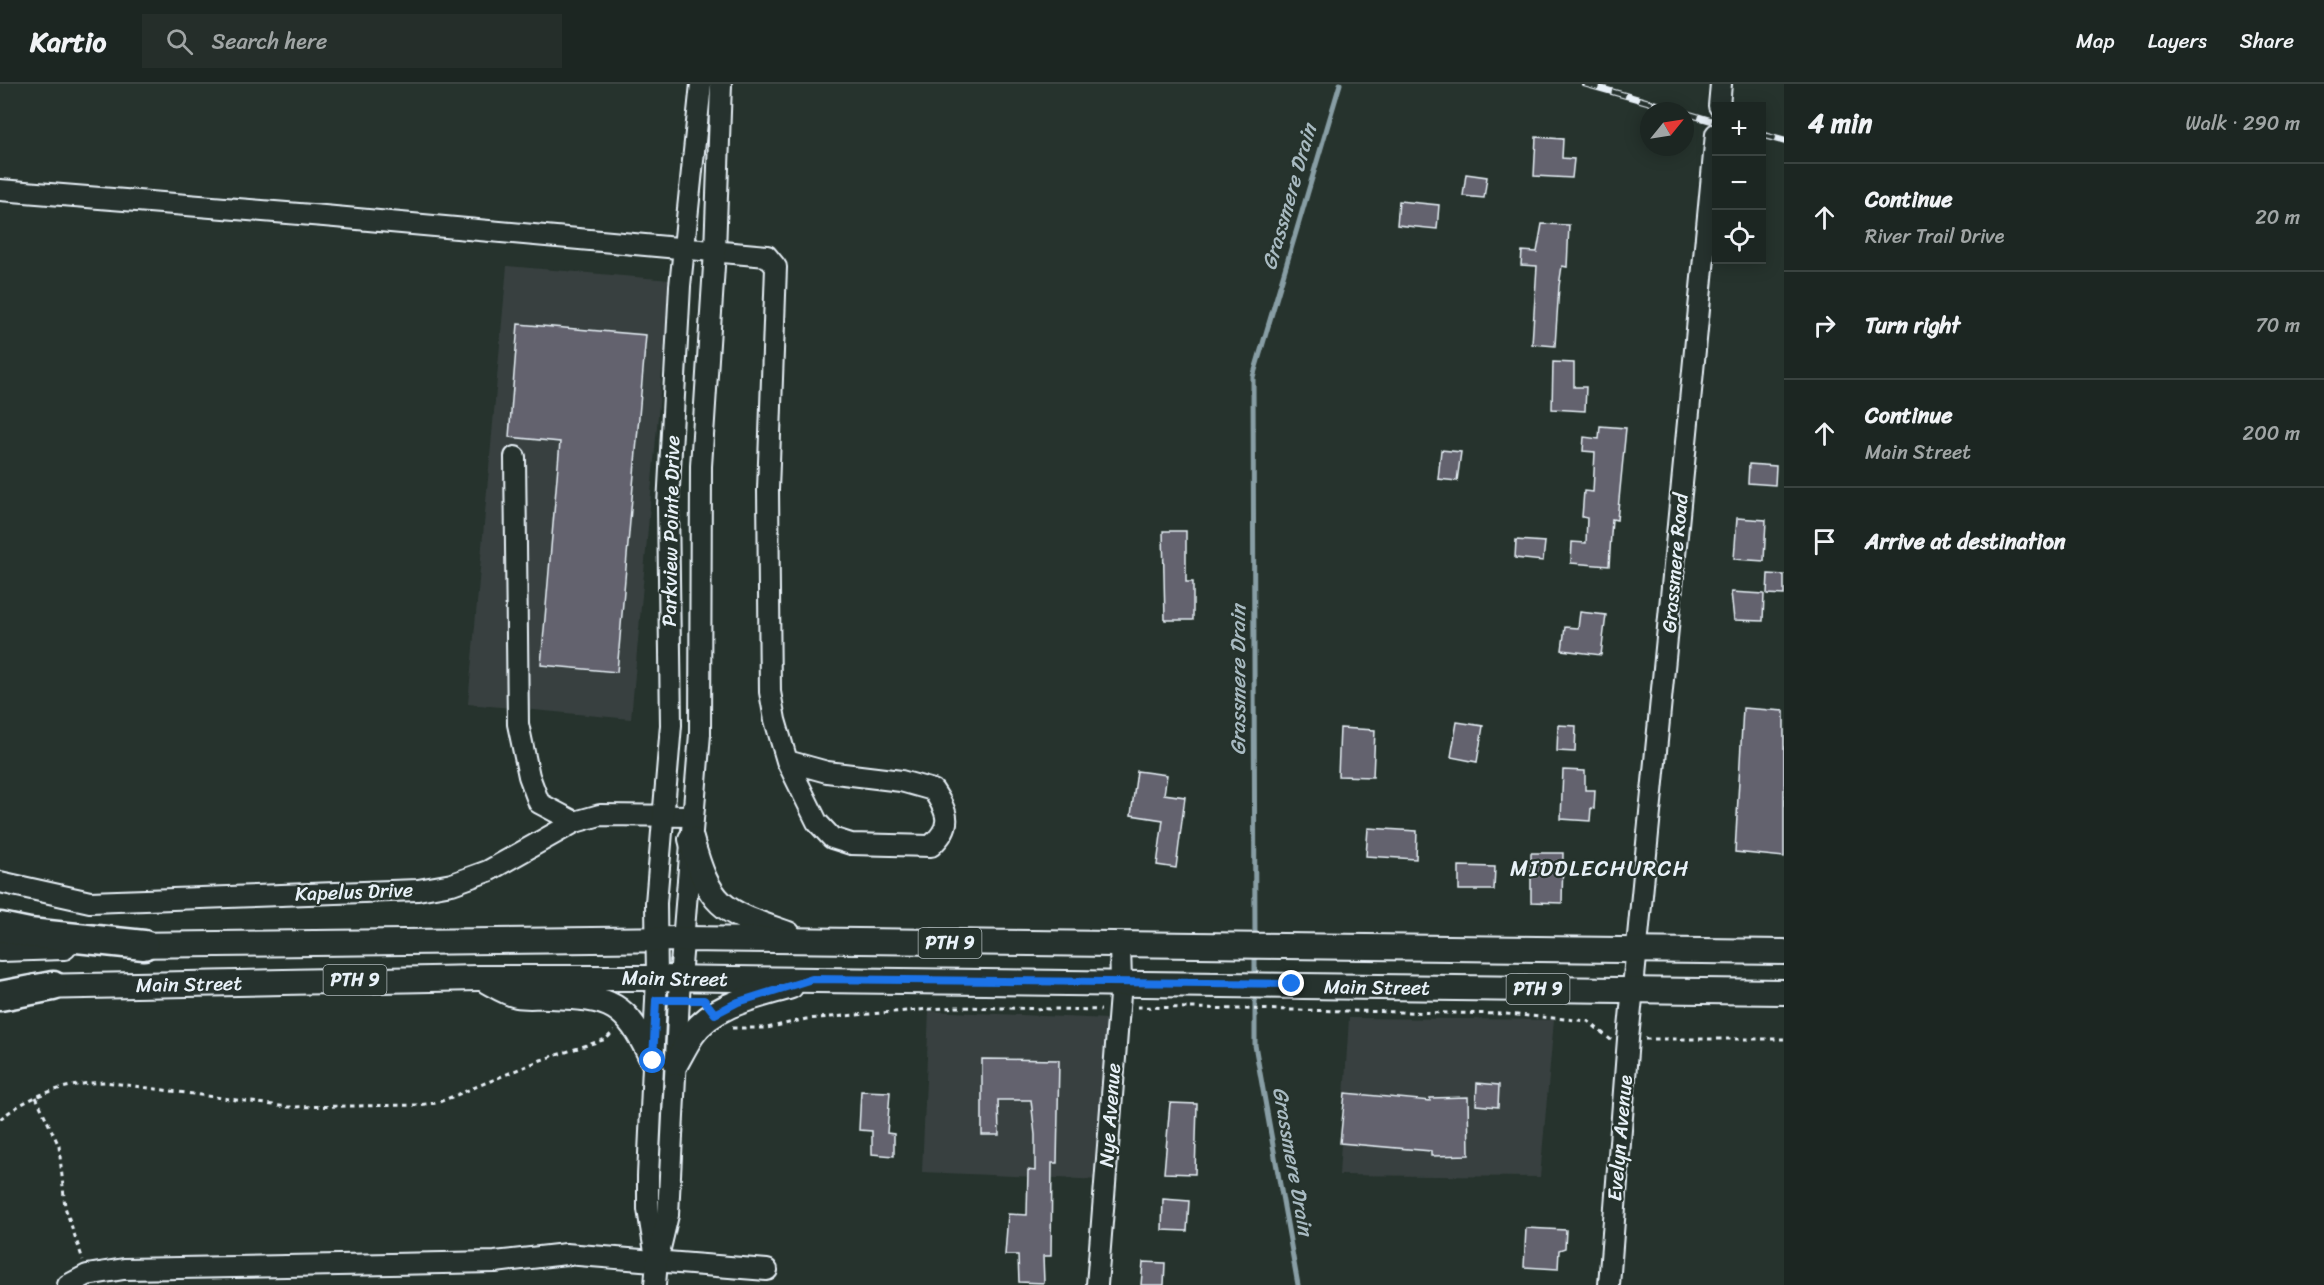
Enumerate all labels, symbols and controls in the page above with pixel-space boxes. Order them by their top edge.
search box [142,14,562,68]
text: Kartio [30,17,106,66]
text: Search here [211,22,327,61]
text: Map [2076,22,2115,60]
text: Layers [2148,22,2207,60]
text: Share [2240,22,2294,60]
icon: search [163,25,196,58]
text: 4 min [1808,100,1872,146]
north arrow [1640,102,1694,156]
map controls [1712,102,1766,264]
button: + [1712,102,1766,156]
text: Walk · 290 m [2185,106,2300,141]
water label: Grassmere Drain [1250,117,1329,275]
button: − [1712,156,1766,210]
text: Continue [1865,180,1953,219]
text: 20 m [2255,200,2300,235]
icon: ahead [1808,201,1841,234]
button: locate [1712,210,1766,264]
text: River Trail Drive [1865,219,2004,254]
text: Turn right [1865,306,1960,345]
text: 70 m [2255,308,2300,343]
icon: right [1808,309,1841,342]
text: Continue [1865,396,1953,435]
text: 200 m [2243,416,2300,451]
icon: ahead [1808,417,1841,450]
street label: Parkview Pointe Drive [652,435,690,627]
text: Main Street [1865,435,1971,470]
street label: Grassmere Road [1651,490,1699,634]
text: Arrive at destination [1865,522,2066,561]
icon: arrive [1808,525,1841,558]
water label: Grassmere Drain [1219,602,1257,755]
district label: MIDDLECHURCH [1510,849,1690,888]
street label: Kapelus Drive [294,872,414,912]
road number: PTH 9 [918,928,982,958]
street label: Main Street [622,960,728,996]
street label: Main Street [136,965,243,1002]
road number: PTH 9 [324,965,386,995]
street label: Main Street [1324,969,1430,1005]
route end [1278,970,1304,996]
road number: PTH 9 [1506,974,1570,1004]
route start [639,1047,665,1073]
street label: Nye Avenue [1089,1062,1131,1168]
street label: Evelyn Avenue [1597,1073,1643,1203]
water label: Grassmere Drain [1261,1084,1325,1241]

